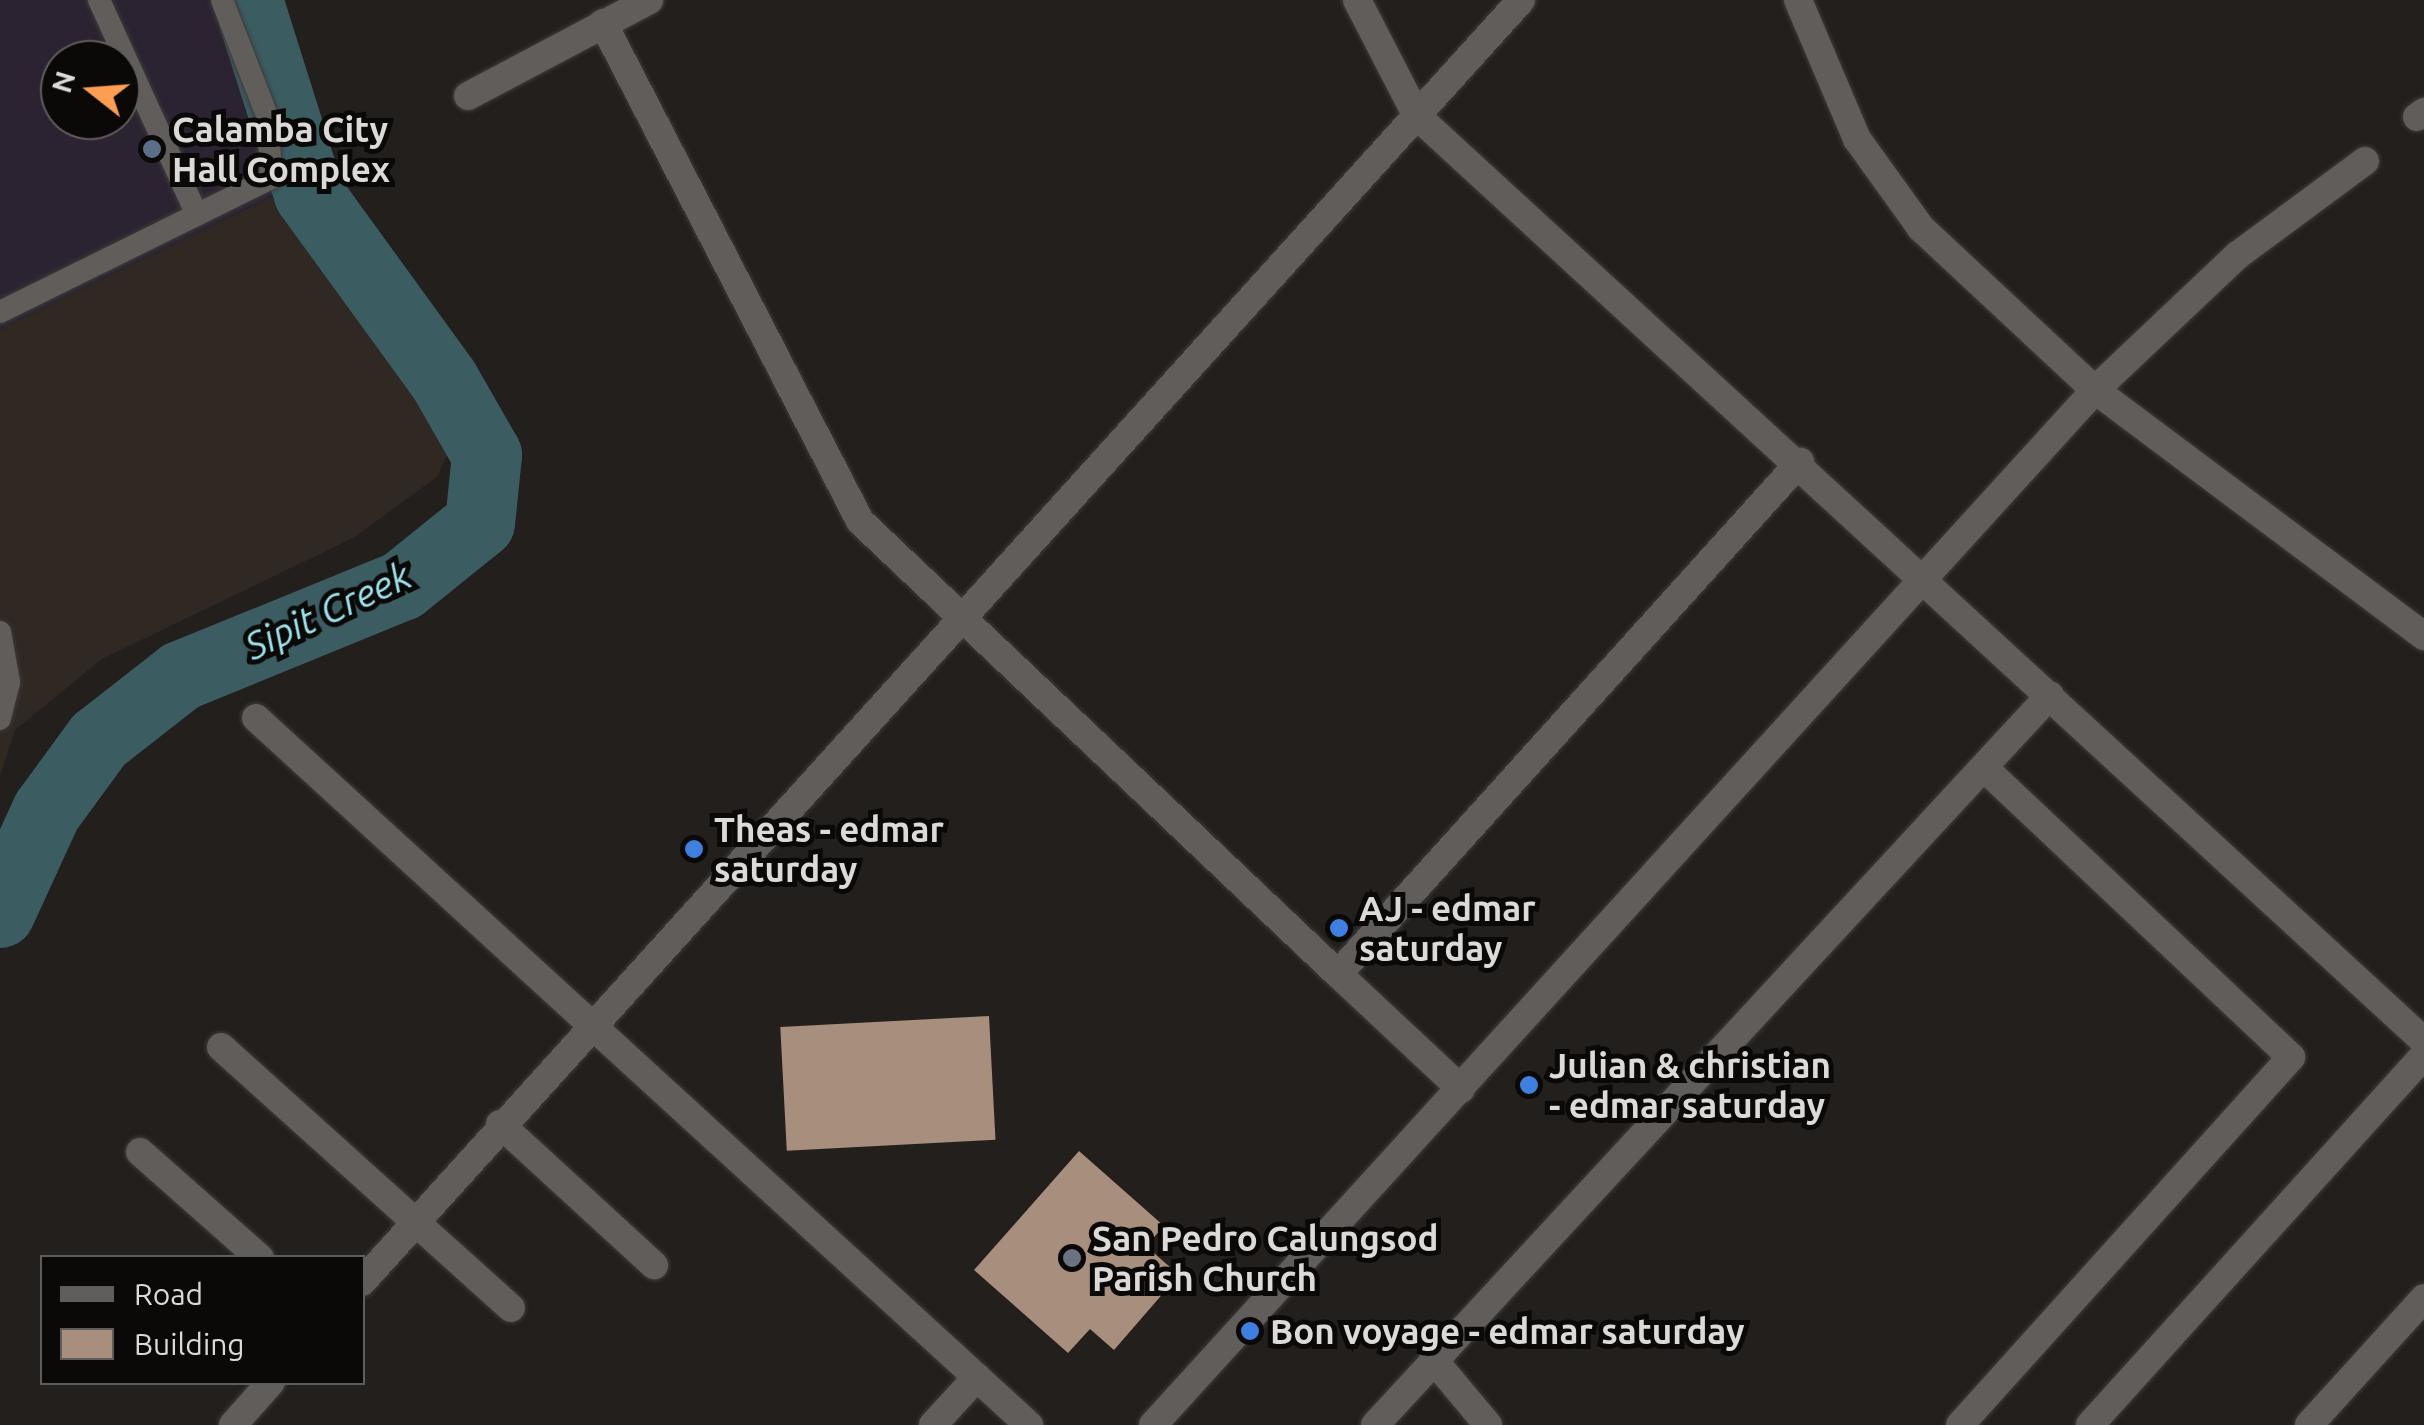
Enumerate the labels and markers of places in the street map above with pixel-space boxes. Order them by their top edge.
place label: Calamba City Hall Complex [172,108,390,190]
marker: Calamba City Hall Complex [141,138,163,160]
place label: Theas - edmar saturday [714,808,944,890]
marker: Theas - edmar saturday [683,838,705,860]
place label: AJ - edmar saturday [1359,887,1536,969]
marker: AJ - edmar saturday [1328,917,1350,939]
place label: Julian & christian - edmar saturday [1549,1044,1831,1126]
marker: Julian & christian - edmar saturday [1518,1074,1540,1096]
place label: San Pedro Calungsod Parish Church [1092,1217,1439,1299]
marker: San Pedro Calungsod Parish Church [1061,1247,1083,1269]
place label: Bon voyage - edmar saturday [1270,1310,1745,1352]
marker: Bon voyage - edmar saturday [1239,1320,1261,1342]

